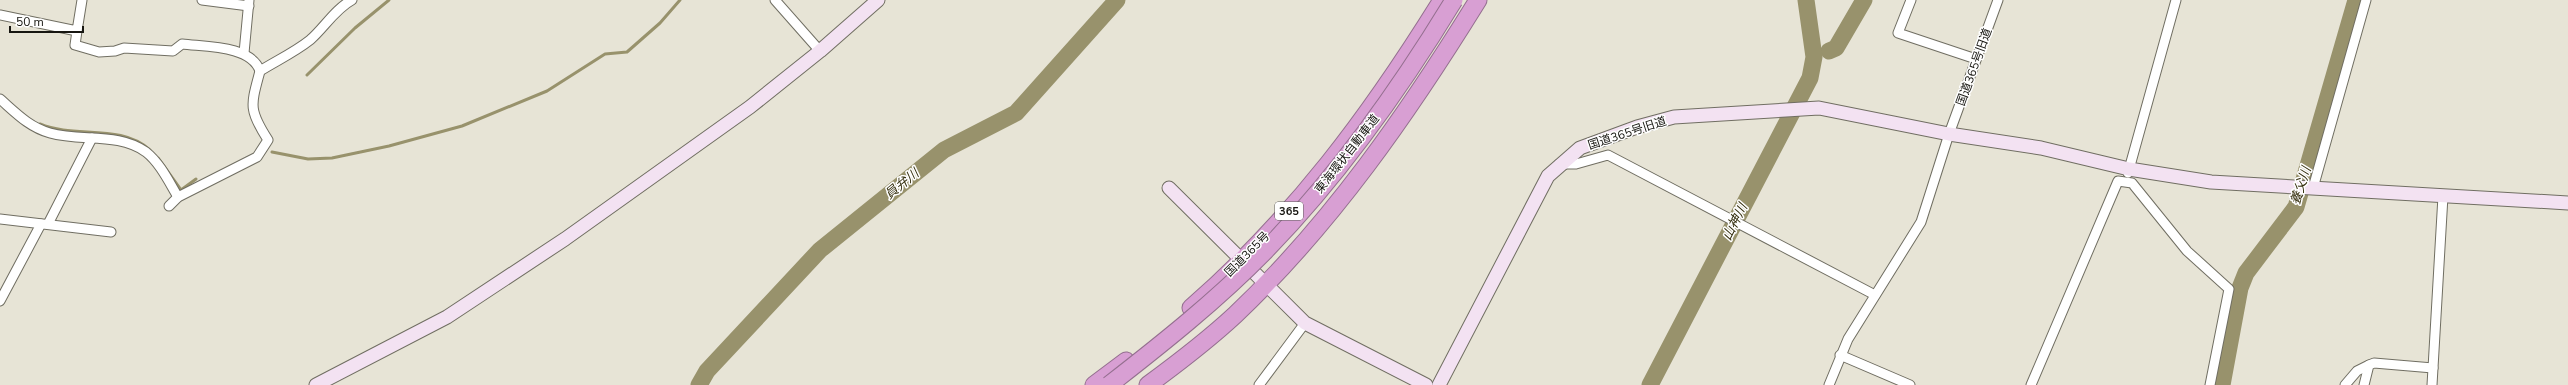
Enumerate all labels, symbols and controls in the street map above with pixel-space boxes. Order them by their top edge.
scale bar [10,8,83,34]
text: 50 m [16,14,44,30]
street label: 国道365号旧道 [1953,26,1995,108]
street label: 東海環状自動車道 [1311,111,1383,197]
street label: 国道365号旧道 [1586,113,1668,153]
water label: 員弁川 [881,163,924,203]
water label: 養父川 [2286,163,2316,207]
water label: 山神川 [1718,199,1753,243]
road number: 365 [1275,202,1303,220]
street label: 国道365号 [1221,228,1273,280]

